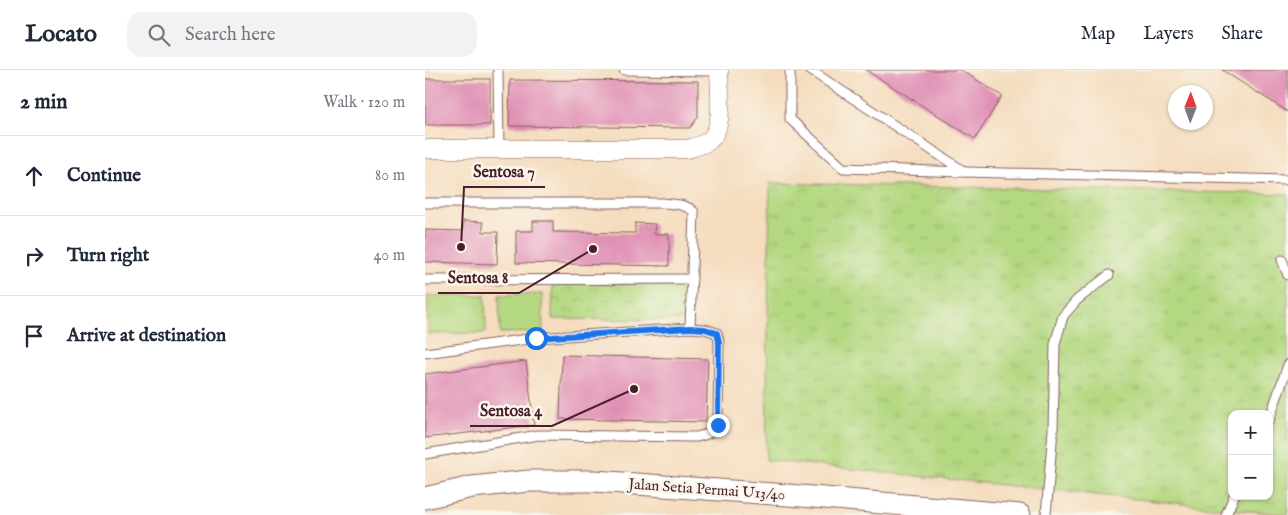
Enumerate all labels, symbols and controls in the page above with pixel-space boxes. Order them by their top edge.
search box [127,12,477,57]
text: Locato [25,19,97,50]
icon: search [145,21,173,49]
text: Search here [185,23,276,47]
text: Map [1081,23,1115,46]
text: Layers [1143,23,1194,46]
text: Share [1222,23,1263,46]
north arrow [1168,85,1213,130]
text: 2 min [20,89,67,116]
text: Walk · 120 m [323,93,405,113]
callout: Sentosa 7 [464,156,545,187]
icon: ahead [20,162,48,190]
text: Sentosa 7 [473,163,535,183]
text: Continue [67,164,141,188]
text: 80 m [375,166,405,186]
icon: right [20,242,48,270]
text: Turn right [67,244,149,268]
text: 40 m [373,246,405,266]
callout: Sentosa 8 [438,262,519,293]
text: Sentosa 8 [448,269,508,289]
icon: arrive [20,322,48,350]
text: Arrive at destination [67,324,226,348]
route start [525,327,548,350]
callout: Sentosa 4 [470,395,552,426]
text: Sentosa 4 [480,402,543,422]
map controls [1228,410,1273,500]
button: + [1228,410,1273,455]
route end [707,414,730,437]
button: − [1228,455,1273,500]
street label: Jalan Setia Permai U13/40 [626,474,786,504]

